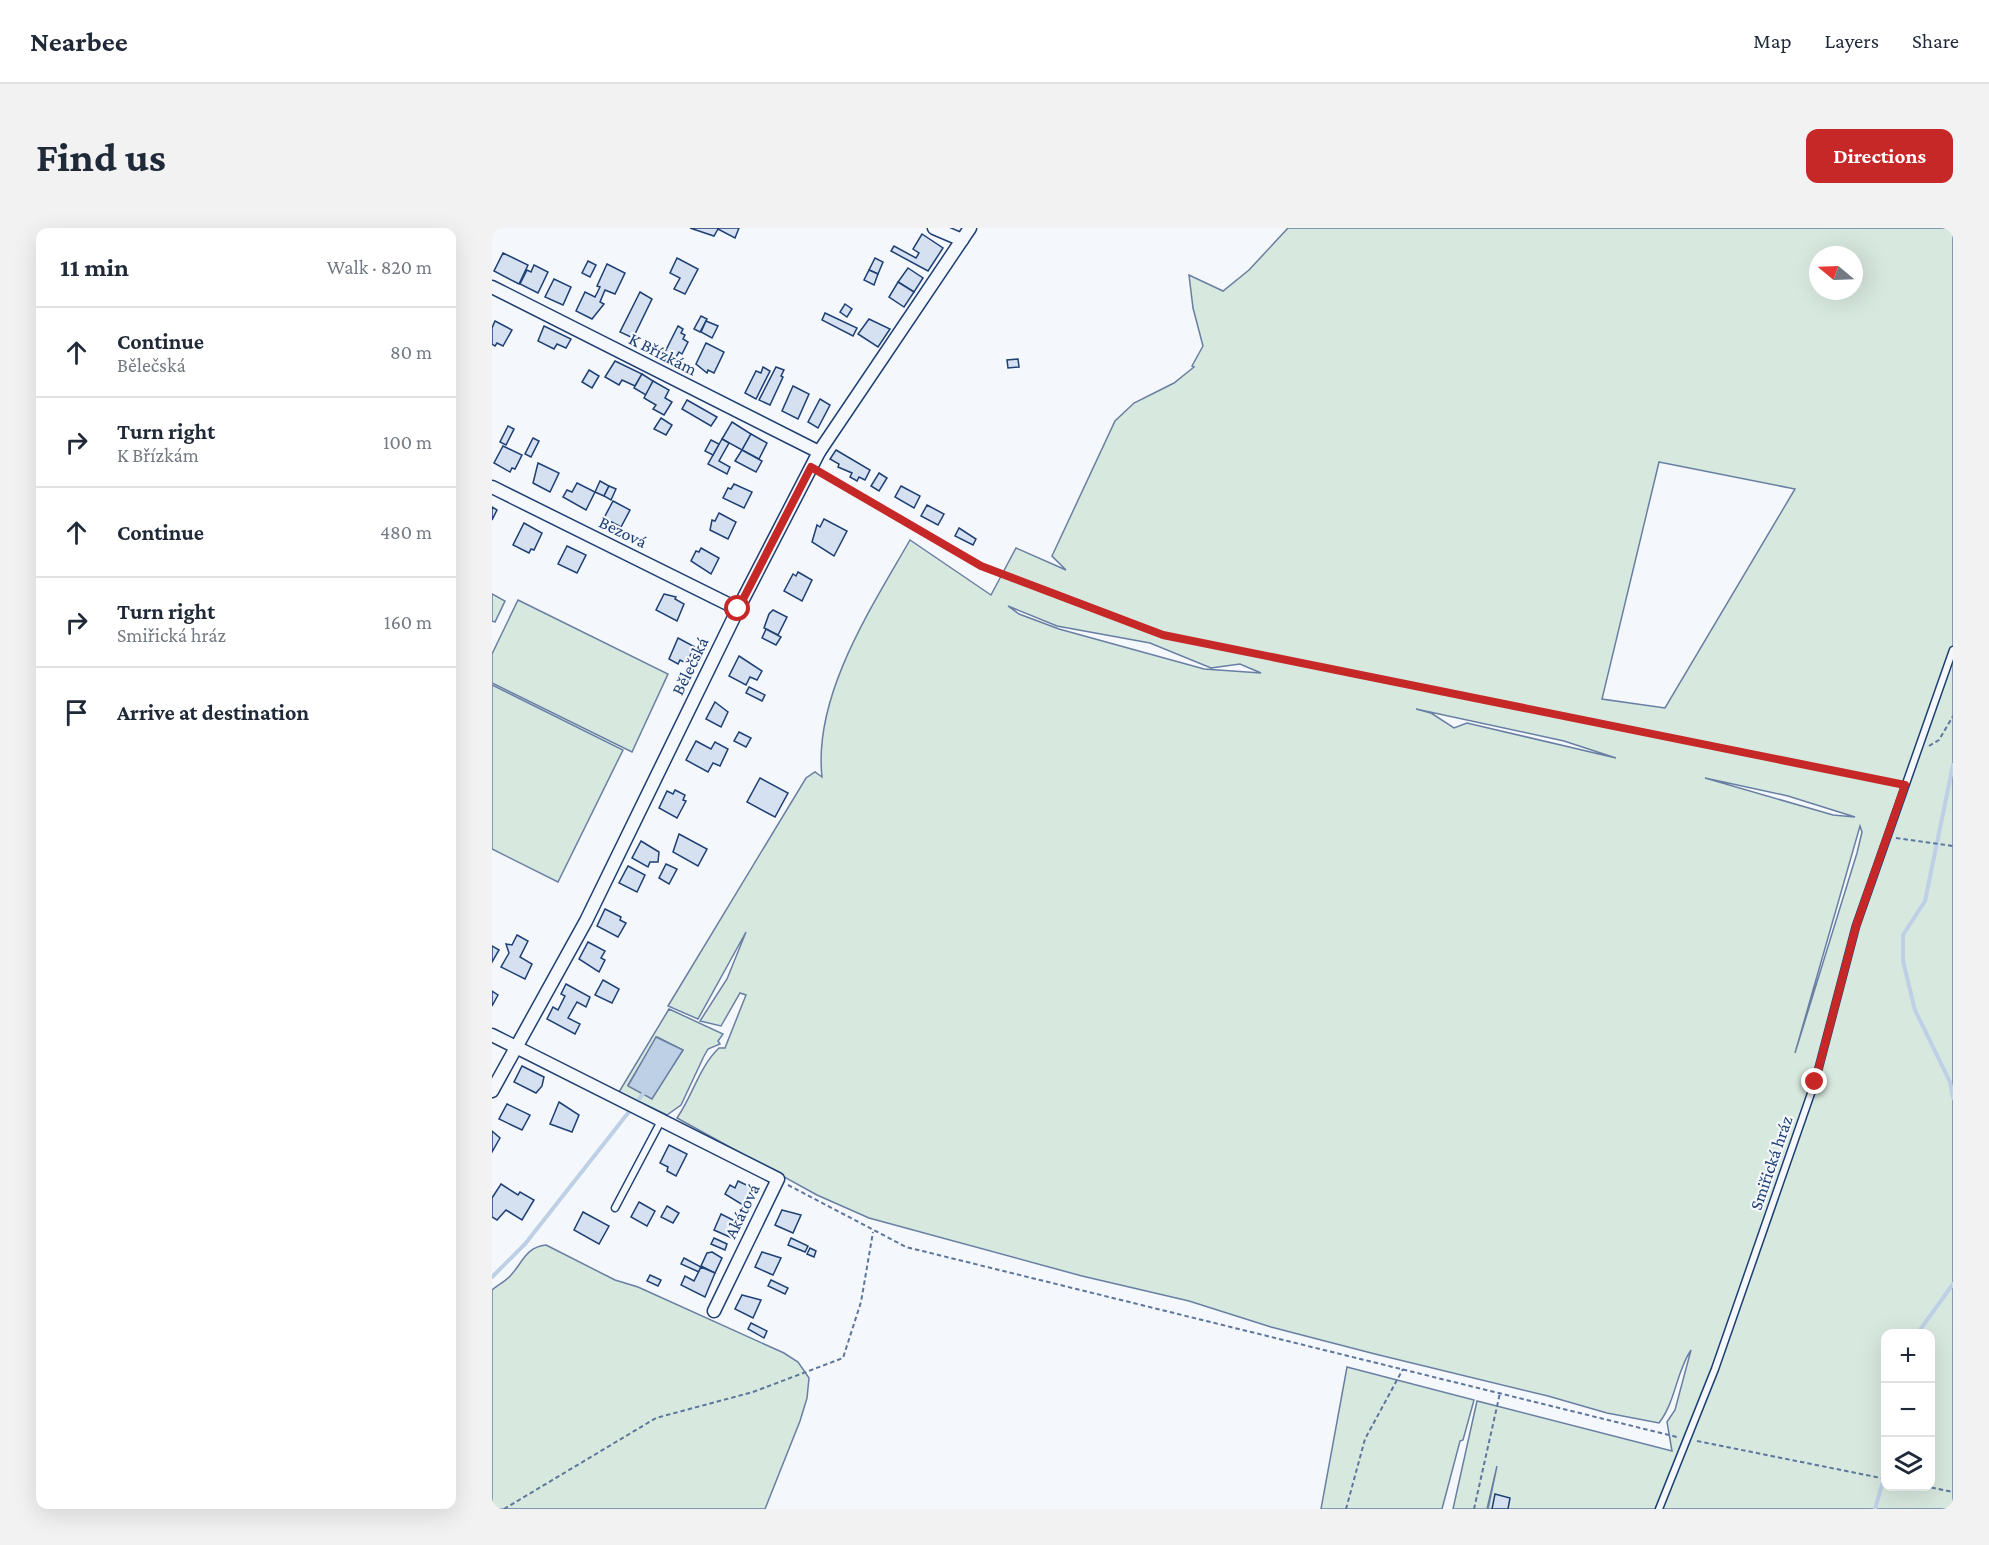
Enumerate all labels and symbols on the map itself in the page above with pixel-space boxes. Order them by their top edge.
north arrow [1809,246,1863,300]
street label: K Břízkám [626,328,701,380]
street label: Bezová [596,512,650,552]
route start [724,595,750,621]
street label: Bělečská [667,634,713,698]
route end [1801,1068,1827,1094]
street label: Smiřická hráz [1746,1113,1797,1213]
street label: Akátová [720,1180,764,1242]

